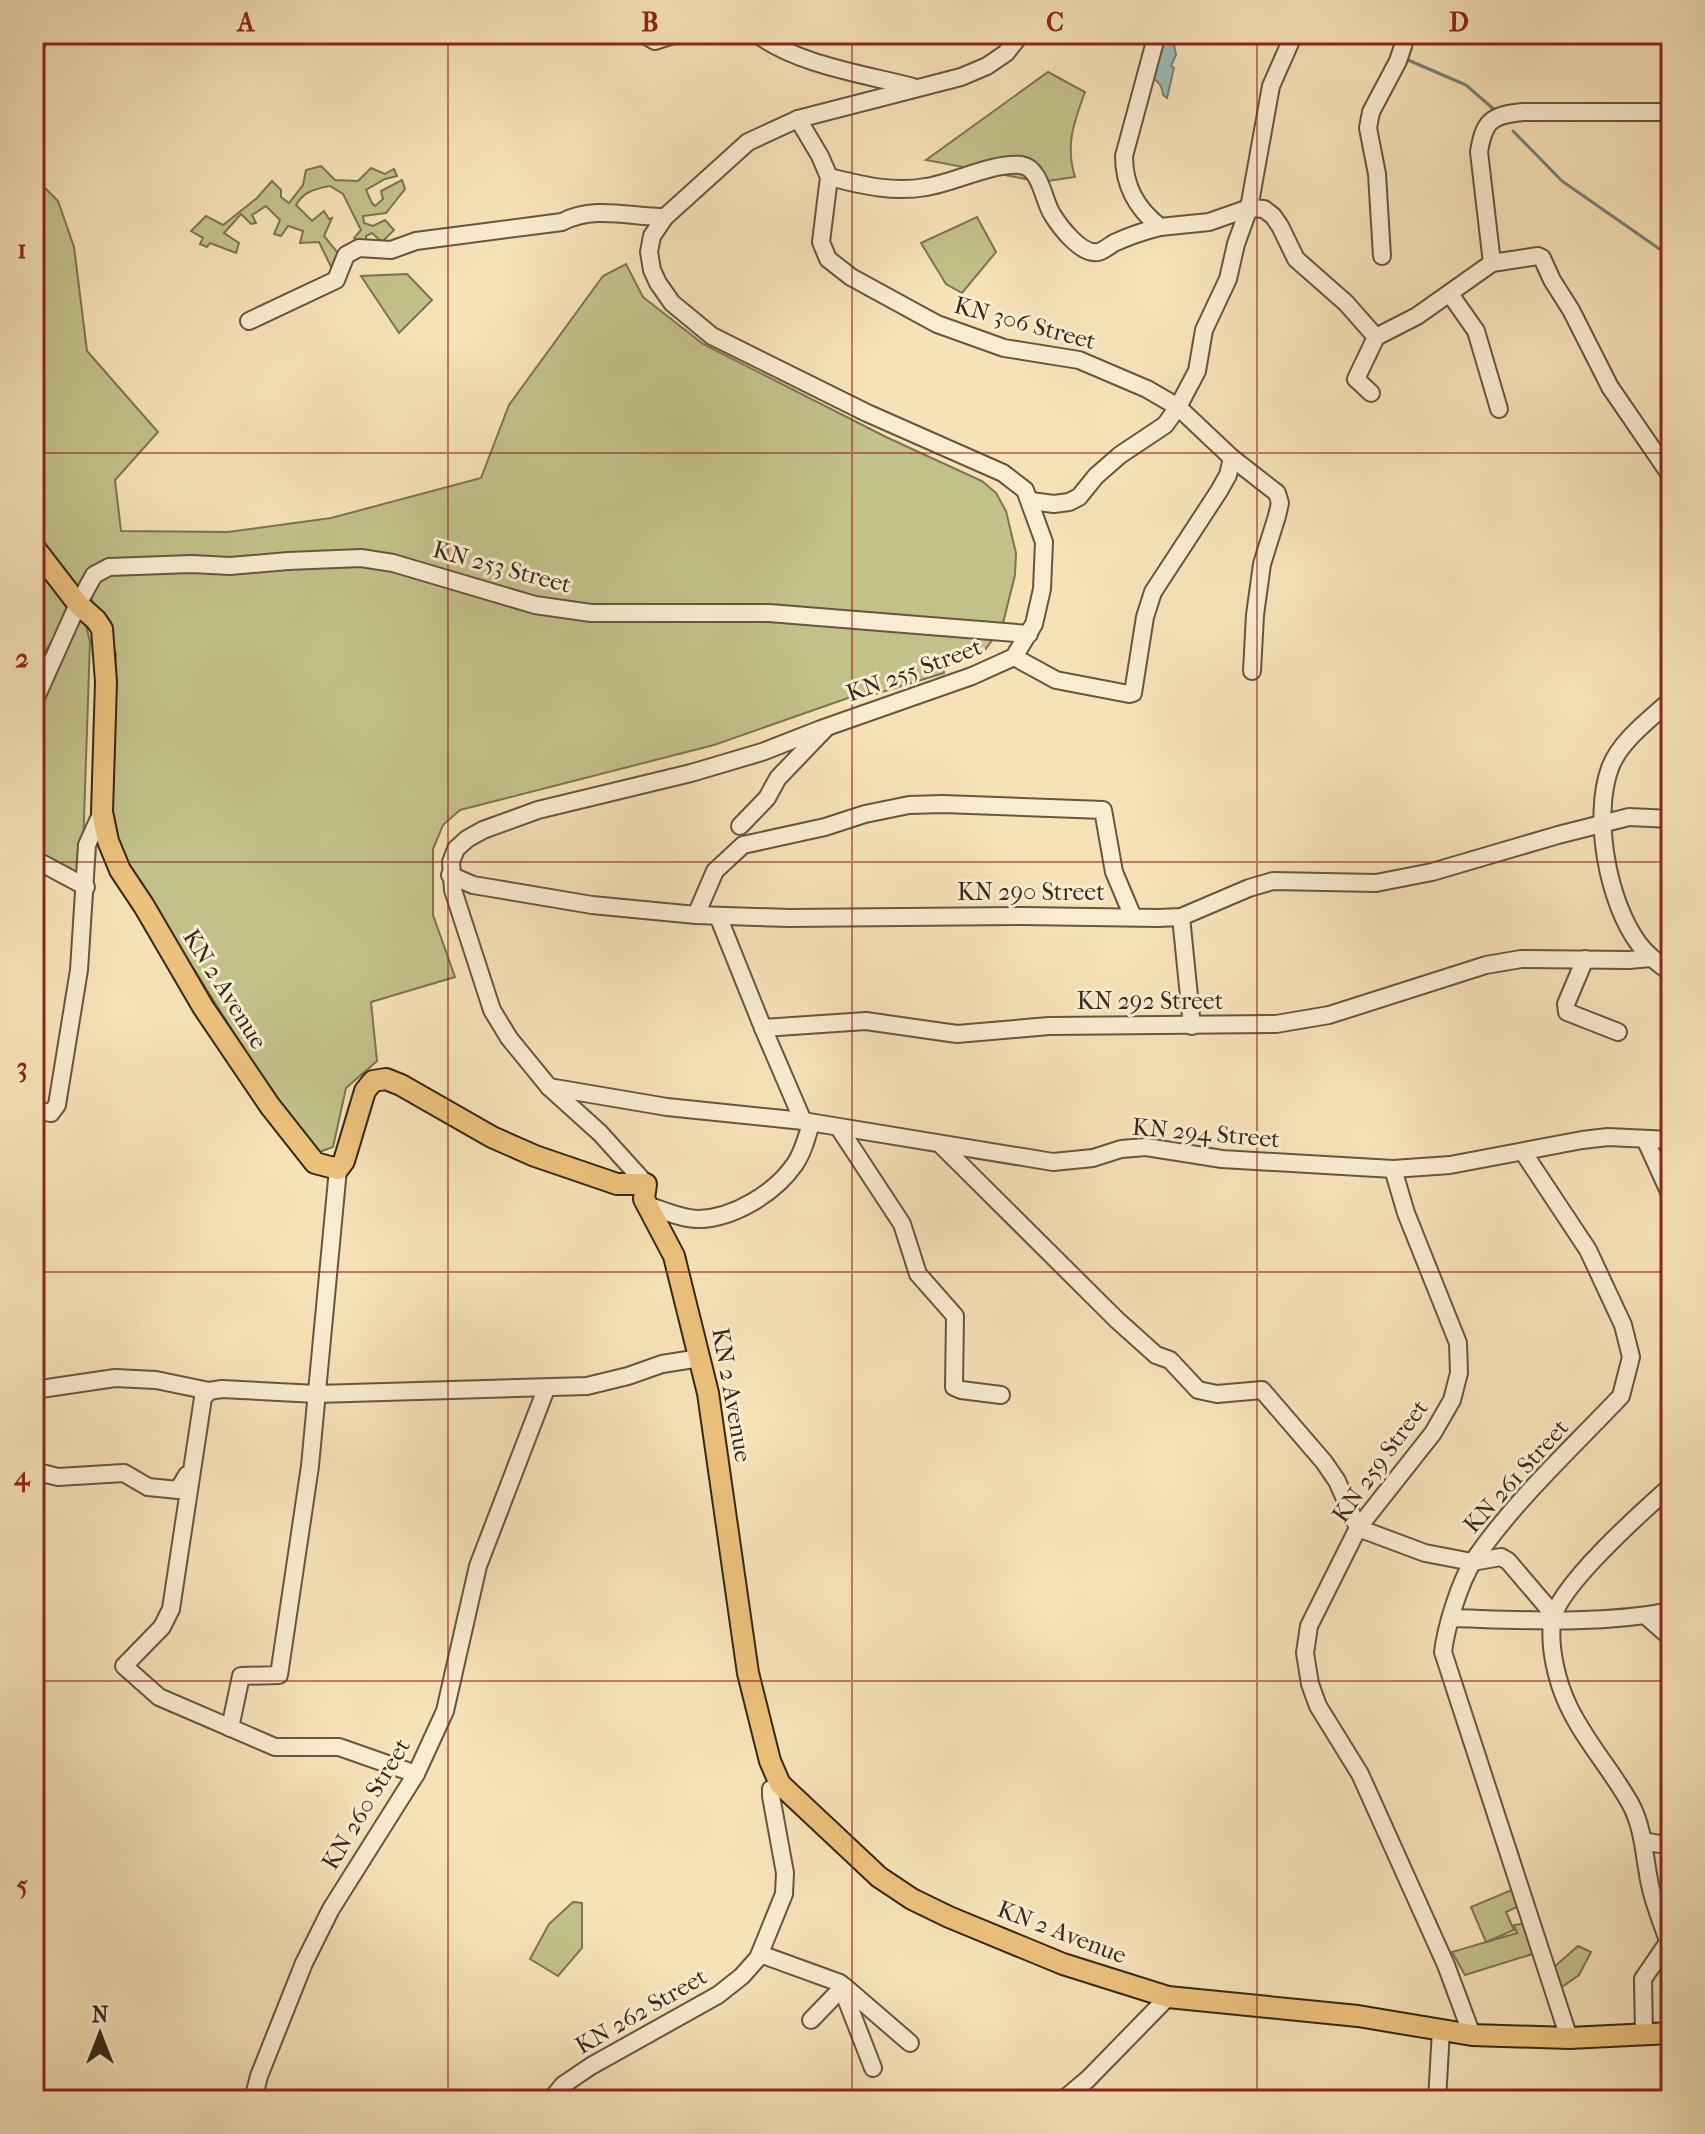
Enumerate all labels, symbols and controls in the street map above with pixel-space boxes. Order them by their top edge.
text: A [236,7,256,38]
text: B [642,7,659,38]
text: C [1046,7,1064,38]
text: D [1449,7,1469,38]
text: 1 [17,234,27,265]
street label: KN 306 Street [951,291,1099,355]
street label: KN 253 Street [430,535,575,599]
street label: KN 255 Street [842,632,986,707]
text: 2 [15,643,29,674]
street label: KN 290 Street [957,878,1105,906]
street label: KN 2 Avenue [177,924,273,1054]
street label: KN 292 Street [1077,987,1224,1015]
text: 3 [17,1052,27,1083]
street label: KN 294 Street [1131,1113,1281,1153]
street label: KN 2 Avenue [706,1326,758,1464]
street label: KN 259 Street [1326,1394,1434,1528]
street label: KN 261 Street [1458,1413,1575,1539]
text: 4 [13,1461,31,1493]
street label: KN 260 Street [316,1733,416,1875]
text: 5 [16,1870,28,1901]
street label: KN 2 Avenue [994,1895,1131,1969]
street label: KN 262 Street [570,1962,712,2060]
north arrow [60,1994,140,2074]
text: N [92,2002,109,2028]

